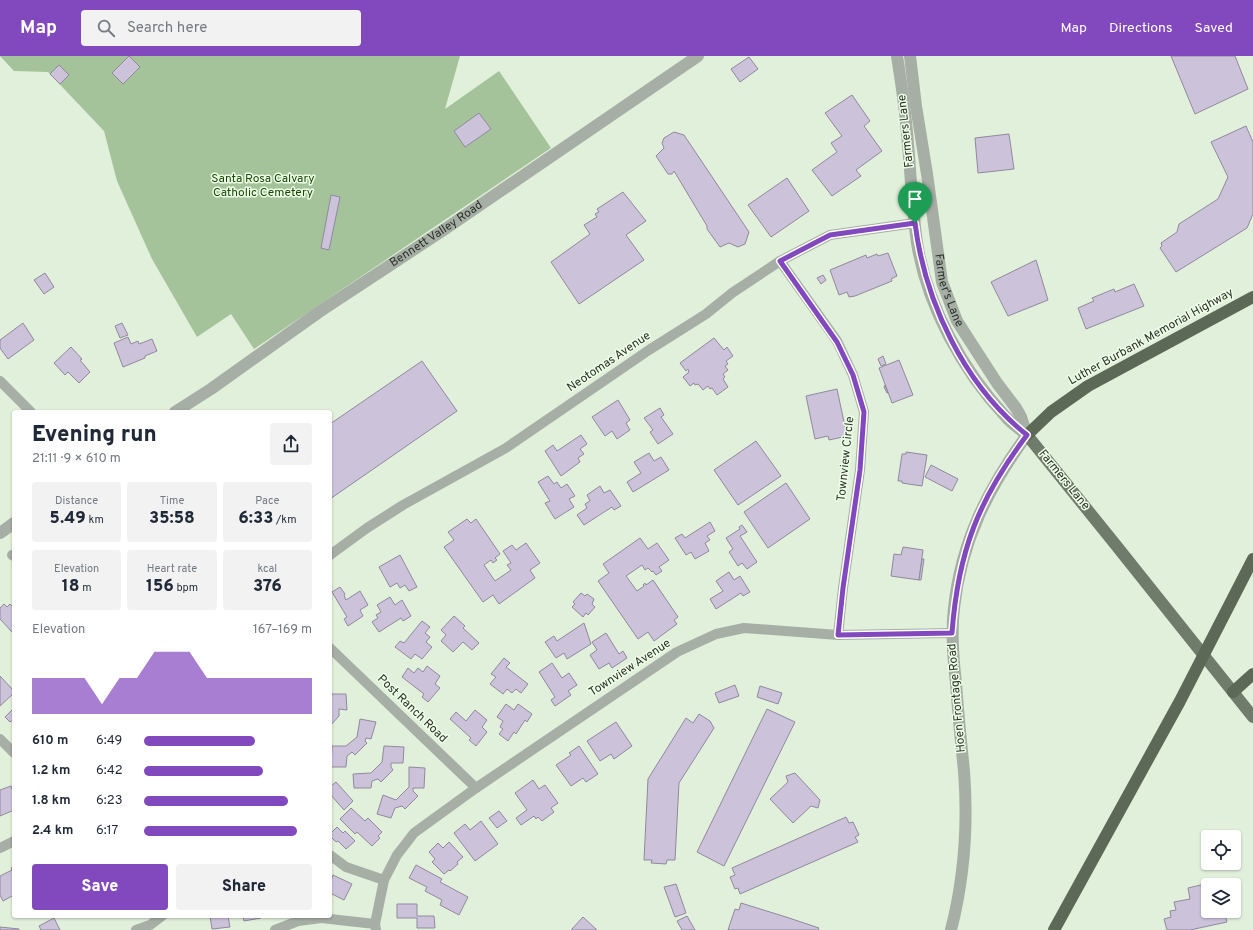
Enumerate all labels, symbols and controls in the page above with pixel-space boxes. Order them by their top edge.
search box [81,10,361,46]
text: Map [20,16,57,40]
icon: search [95,17,117,39]
text: Search here [127,19,207,38]
text: Map [1061,20,1087,37]
text: Directions [1109,20,1173,37]
text: Saved [1195,20,1233,37]
street label: Farmers Lane [894,94,918,168]
park label: Santa Rosa Calvary Catholic Cemetery [211,171,315,201]
pin [898,182,932,223]
icon: arrive [904,188,926,210]
street label: Bennett Valley Road [387,197,486,271]
street label: Farmer's Lane [930,253,967,330]
street label: Luther Burbank Memorial Highway [1066,285,1236,389]
street label: Neotomas Avenue [564,328,654,396]
street label: Townview Circle [834,416,858,502]
text: Evening run [32,422,157,449]
button: share [270,423,312,465]
street label: Farmers Lane [1035,446,1093,514]
text: 21:11 · 9 × 610 m [32,451,121,467]
text: Distance [55,494,98,508]
text: Time [160,494,184,508]
text: Pace [255,494,279,508]
text: 5.49 [50,508,86,530]
text: 35:58 [149,508,195,530]
text: 6:33 [238,508,273,530]
text: km [86,513,104,527]
text: /km [273,513,296,527]
text: Elevation [54,562,99,576]
text: Heart rate [147,562,197,576]
text: kcal [258,562,277,576]
text: 18 [62,576,80,598]
text: 156 [146,576,174,598]
text: 376 [253,576,282,598]
text: m [80,581,91,595]
text: bpm [174,581,198,595]
text: Elevation [32,622,85,638]
text: 167–169 m [253,622,312,638]
street label: Townview Avenue [586,636,674,700]
street label: Hoen Frontage Road [944,643,970,753]
street label: Post Ranch Road [373,671,451,747]
text: 610 m [32,733,68,749]
text: 6:49 [96,733,122,749]
text: 1.2 km [32,763,70,779]
text: 6:42 [96,763,123,779]
text: 1.8 km [32,793,71,809]
text: 6:23 [96,793,122,809]
text: 2.4 km [32,823,73,839]
text: 6:17 [96,823,118,839]
map controls [1201,830,1241,918]
button: locate [1201,830,1241,870]
button: Save [32,864,168,910]
button: Share [176,864,312,910]
button: layers [1201,878,1241,918]

